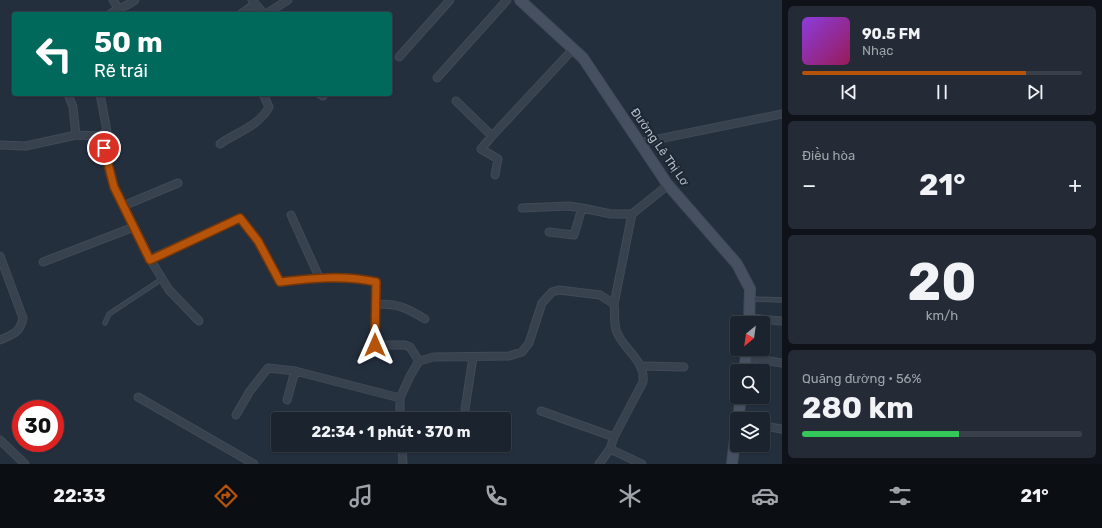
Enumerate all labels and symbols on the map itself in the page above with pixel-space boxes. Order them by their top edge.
street label: Đường Lê Thị Lơ [628,105,692,189]
pin [87,131,121,165]
north arrow [730,316,770,356]
position arrow [354,324,396,366]
speed limit sign: 30 [12,400,64,452]

